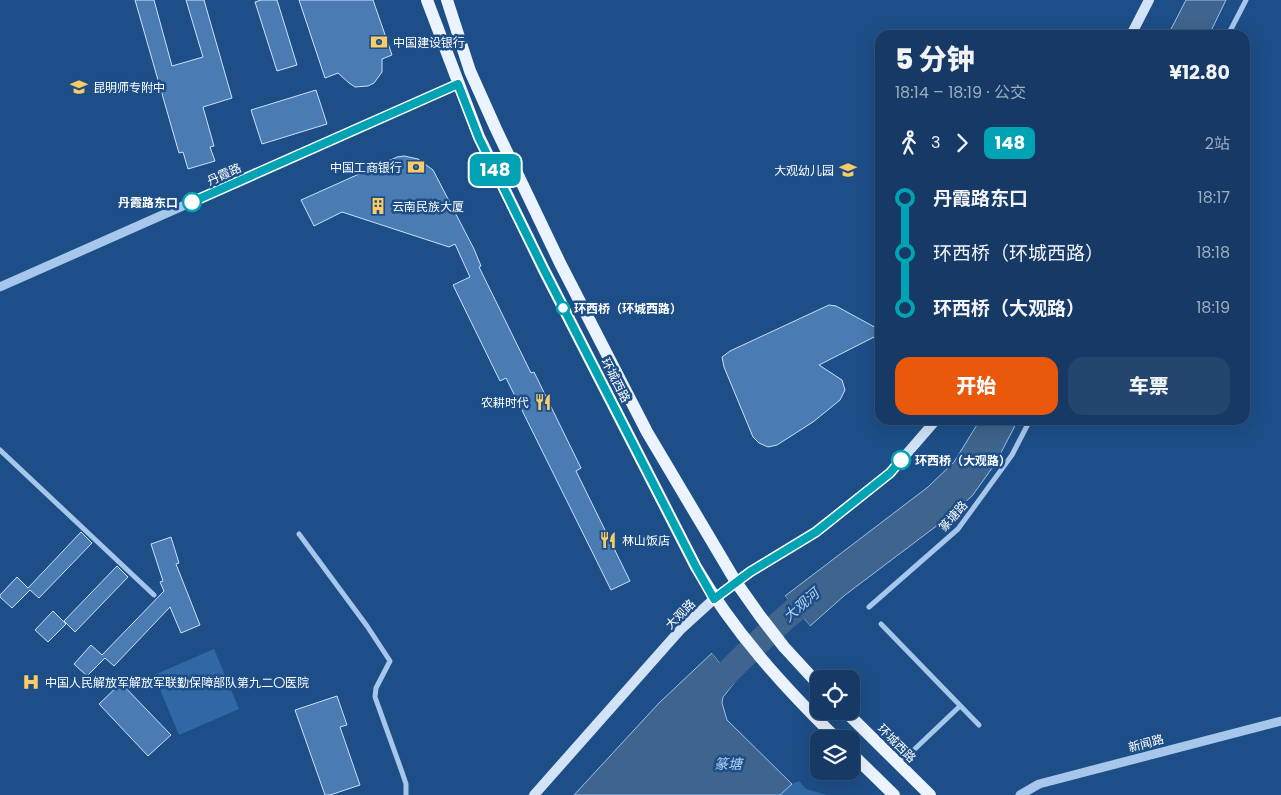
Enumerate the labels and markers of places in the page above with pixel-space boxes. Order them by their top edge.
bank icon: 中国建设银行 [369,32,389,52]
place label: 中国建设银行 [393,34,465,51]
school or university icon: 昆明师专附中 [69,77,89,97]
place label: 昆明师专附中 [93,79,165,96]
bank icon: 中国工商银行 [406,157,426,177]
place label: 中国工商银行 [330,159,402,176]
school or university icon: 大观幼儿园 [838,160,858,180]
place label: 大观幼儿园 [774,162,834,179]
marker: 丹霞路东口 [182,192,202,212]
place label: 丹霞路东口 [118,194,178,211]
building icon: 云南民族大厦 [368,196,388,216]
place label: 云南民族大厦 [392,198,464,215]
place label: 环西桥（环城西路） [574,300,682,317]
marker: 环西桥（环城西路） [556,301,570,315]
restaurant icon: 农耕时代 [533,392,553,412]
place label: 农耕时代 [481,394,529,411]
marker: 环西桥（大观路） [891,450,911,470]
place label: 环西桥（大观路） [915,452,1011,469]
restaurant icon: 林山饭店 [598,530,618,550]
place label: 林山饭店 [622,532,670,549]
hospital icon: 中国人民解放军解放军联勤保障部队第九二〇医院 [21,672,41,692]
place label: 中国人民解放军解放军联勤保障部队第九二〇医院 [45,674,309,691]

